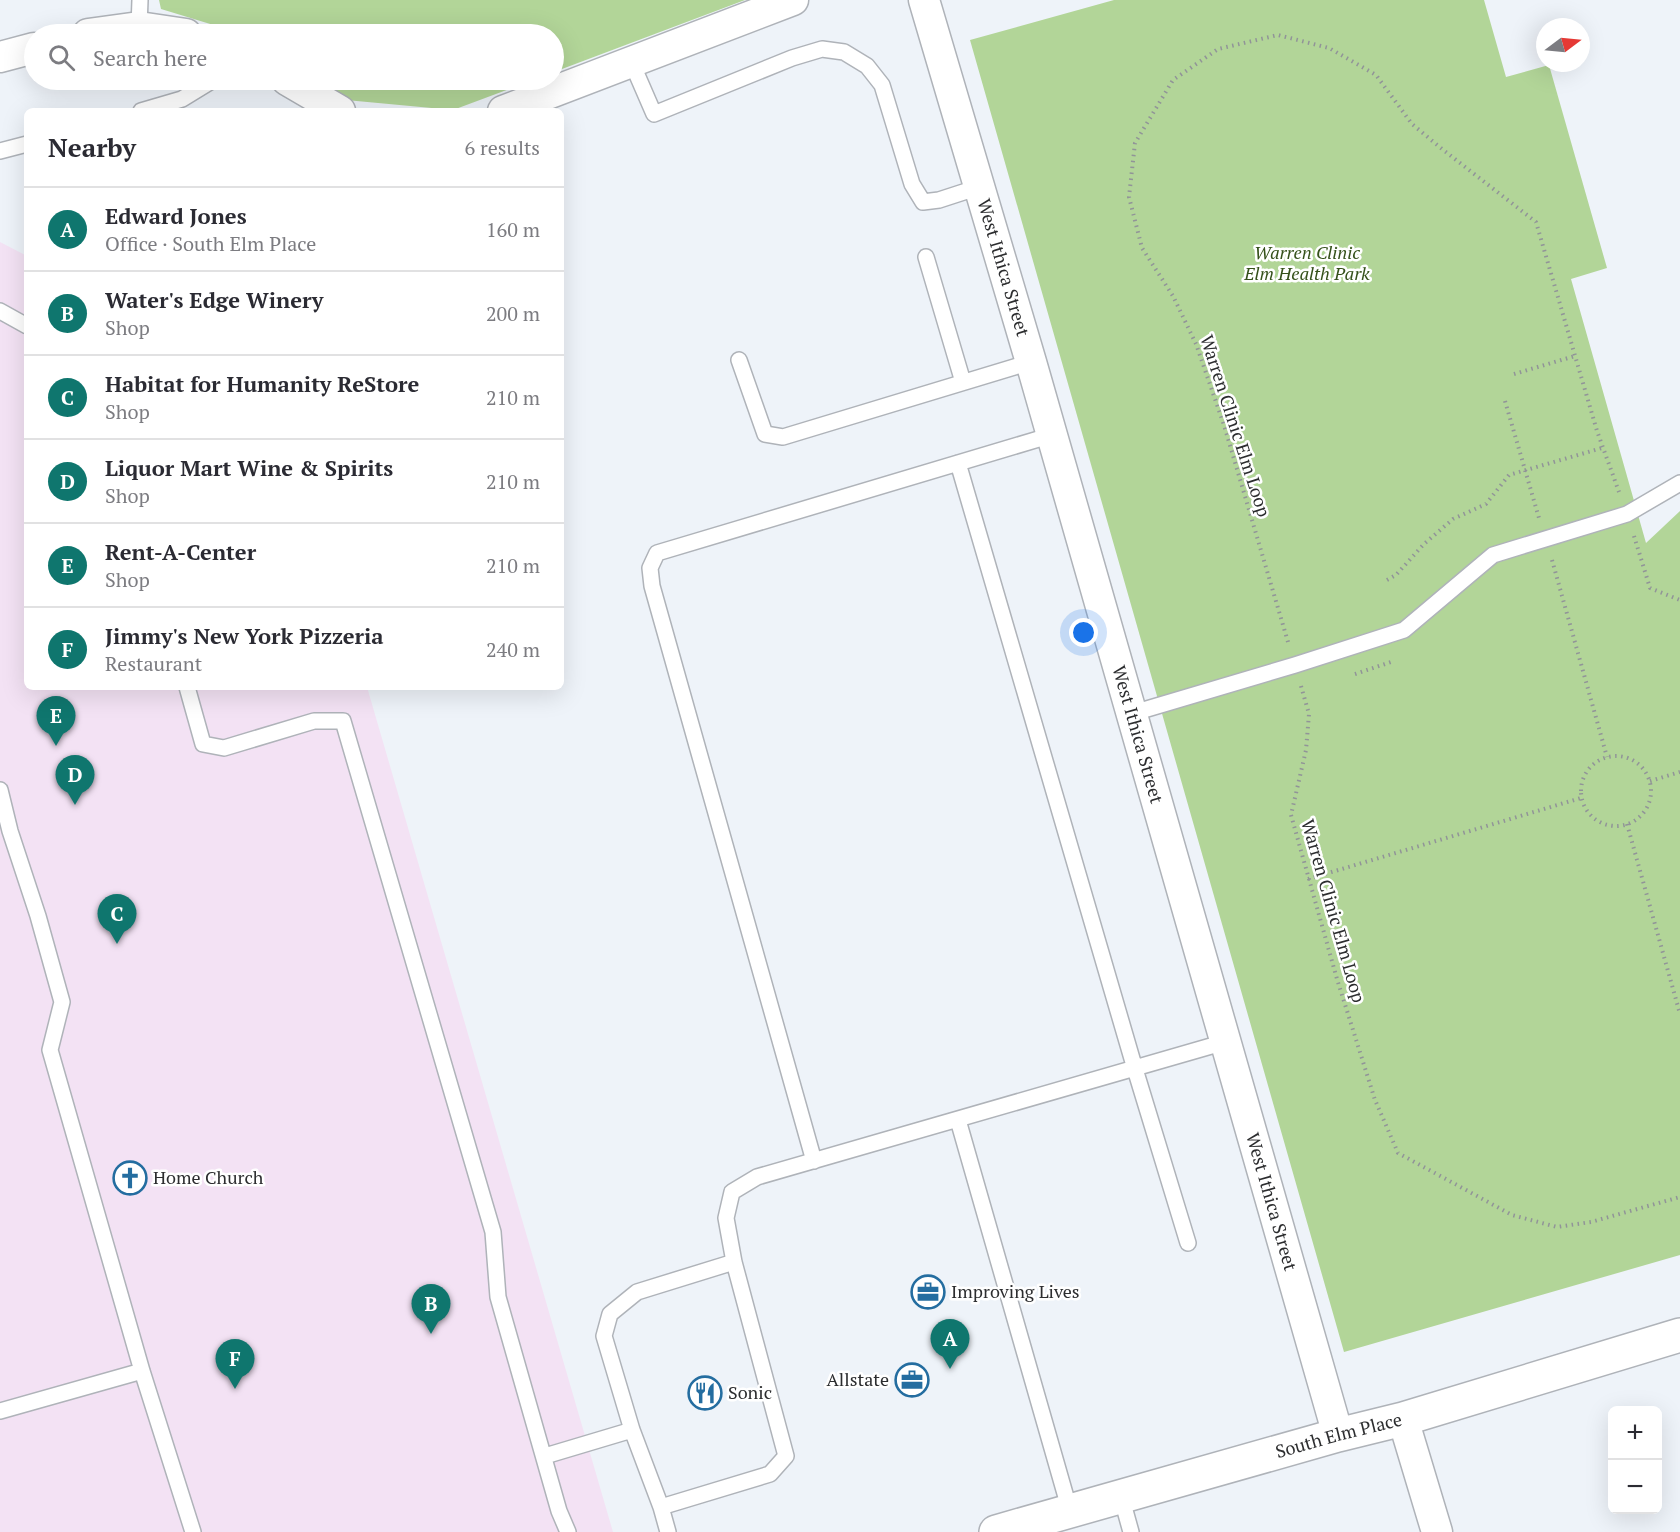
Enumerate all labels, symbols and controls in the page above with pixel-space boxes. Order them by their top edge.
north arrow [1536,18,1590,72]
search box [24,24,564,90]
icon: search [45,41,78,74]
text: Search here [93,43,207,72]
text: Nearby [48,130,136,164]
text: 6 results [465,134,540,161]
street label: West Ithica Street [972,196,1036,339]
text: Edward Jones [105,201,247,230]
text: A [60,216,75,243]
text: 160 m [486,216,540,243]
text: Office · South Elm Place [105,230,316,257]
park label: Warren Clinic Elm Health Park [1243,240,1370,285]
text: Water's Edge Winery [105,285,323,314]
text: B [61,300,74,327]
text: 200 m [486,300,540,327]
text: Shop [105,314,150,341]
street label: Warren Clinic Elm Loop [1195,332,1277,520]
text: Habitat for Humanity ReStore [105,369,419,398]
text: C [61,384,74,411]
text: 210 m [486,384,540,411]
text: Shop [105,398,150,425]
text: Liquor Mart Wine & Spirits [105,453,393,482]
text: D [60,468,75,495]
text: 210 m [486,468,540,495]
text: Shop [105,482,150,509]
text: Rent-A-Center [105,537,256,566]
text: E [61,552,74,579]
text: 210 m [486,552,540,579]
text: Shop [105,566,150,593]
your location [1069,618,1098,647]
text: Jimmy's New York Pizzeria [105,621,384,650]
text: F [62,636,73,663]
text: 240 m [486,636,540,663]
text: Restaurant [105,650,202,677]
street label: West Ithica Street [1107,662,1170,806]
pin: E [36,696,76,746]
pin: D [56,756,94,805]
street label: Warren Clinic Elm Loop [1296,816,1372,1005]
pin: C [98,894,136,944]
street label: West Ithica Street [1241,1130,1303,1274]
church icon: Home Church [112,1160,148,1196]
place label: Home Church [153,1165,264,1189]
office icon: Improving Lives [910,1274,946,1310]
place label: Improving Lives [951,1279,1080,1303]
pin: B [412,1284,450,1334]
pin: A [930,1320,970,1369]
pin: F [216,1340,254,1389]
office icon: Allstate [894,1362,930,1398]
place label: Allstate [827,1367,889,1391]
restaurant icon: Sonic [687,1375,723,1411]
place label: Sonic [728,1380,772,1404]
map controls [1608,1406,1662,1514]
button: + [1608,1406,1662,1460]
street label: South Elm Place [1272,1407,1404,1463]
button: − [1608,1460,1662,1514]

